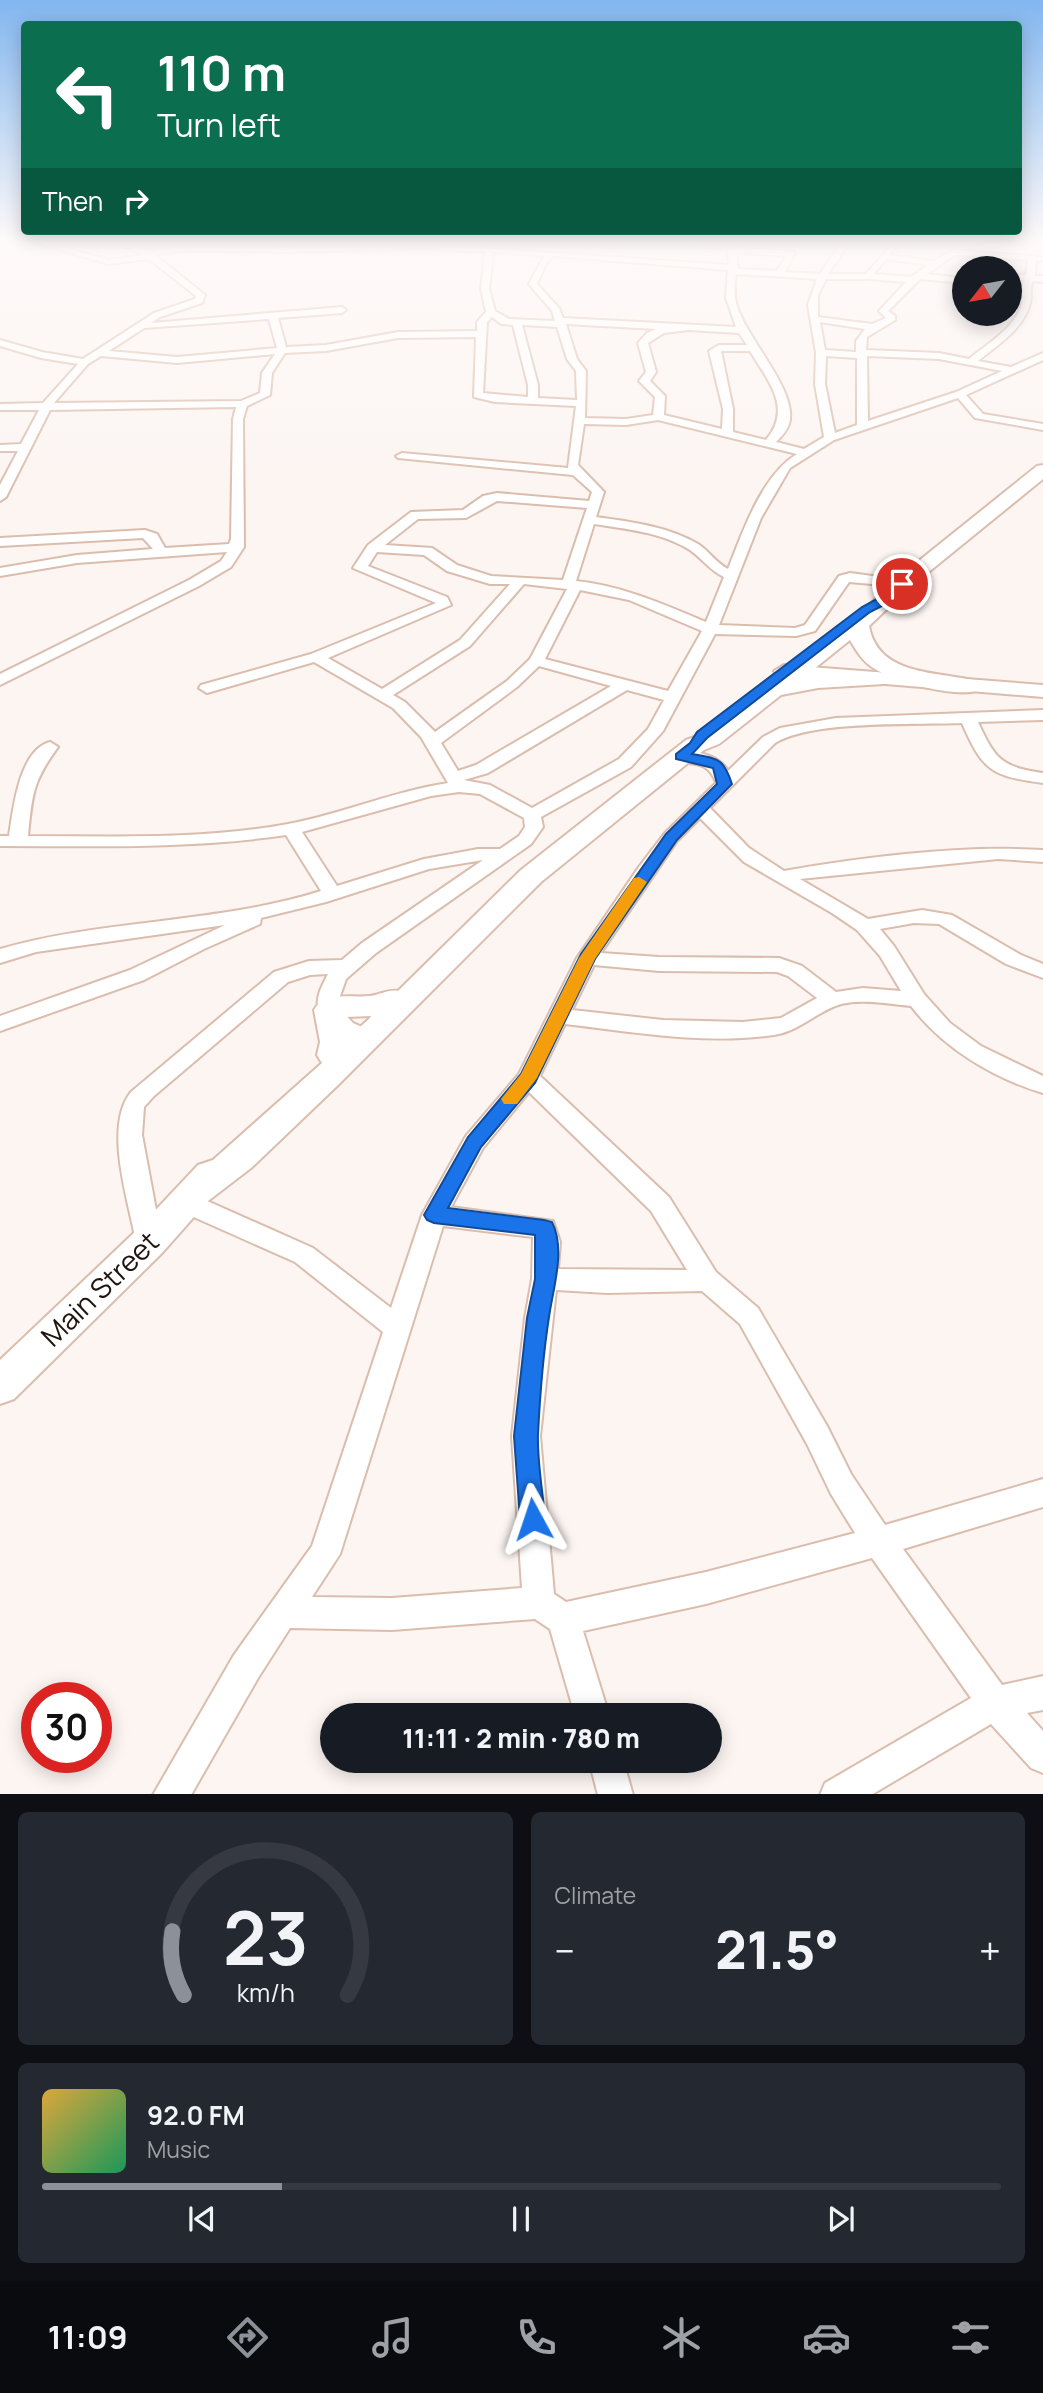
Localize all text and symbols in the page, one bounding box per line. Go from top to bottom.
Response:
text: 110 m [157,39,286,106]
icon: left [42,49,133,140]
text: Turn left [157,103,281,147]
icon: right [117,182,155,220]
text: Then [42,183,103,219]
north arrow [952,256,1022,326]
map controls [952,256,1022,326]
pin [872,554,932,614]
icon: arrive [883,565,921,603]
street label: Main Street [32,1222,166,1354]
position arrow [496,1482,570,1556]
speed limit sign: 30 [21,1682,112,1773]
text: 11:11 · 2 min · 780 m [402,1720,640,1756]
text: Climate [555,1879,636,1911]
text: 23 [222,1887,308,1987]
text: 21.5° [715,1914,839,1985]
text: − [555,1924,575,1976]
text: + [979,1924,1001,1976]
text: km/h [236,1974,294,2009]
text: 92.0 FM [147,2097,245,2133]
text: Music [147,2133,210,2165]
icon: previous [183,2200,221,2238]
icon: pause [502,2200,540,2238]
icon: next [822,2200,860,2238]
icon: directions [223,2313,272,2362]
icon: music [368,2313,417,2362]
icon: phone [512,2313,561,2362]
icon: climate [657,2313,706,2362]
icon: car [802,2313,851,2362]
icon: filters [946,2313,995,2362]
text: 11:09 [48,2315,128,2359]

